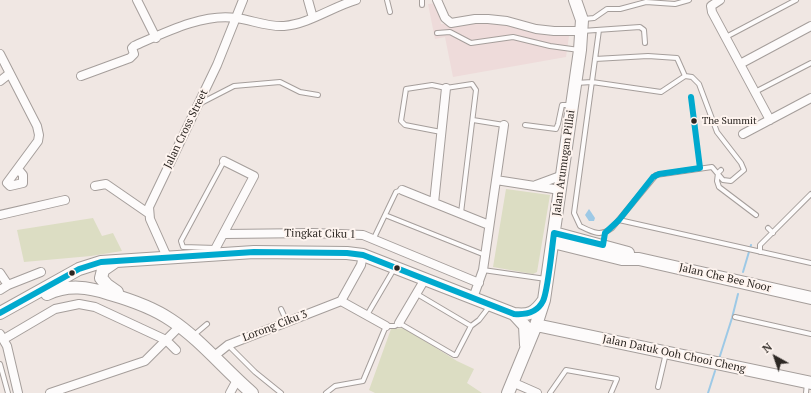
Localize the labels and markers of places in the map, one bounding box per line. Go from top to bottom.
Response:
place label: The Summit [702,115,757,127]
marker: The Summit [689,116,699,126]
unlabelled marker [392,263,402,273]
unlabelled marker [67,268,77,278]

